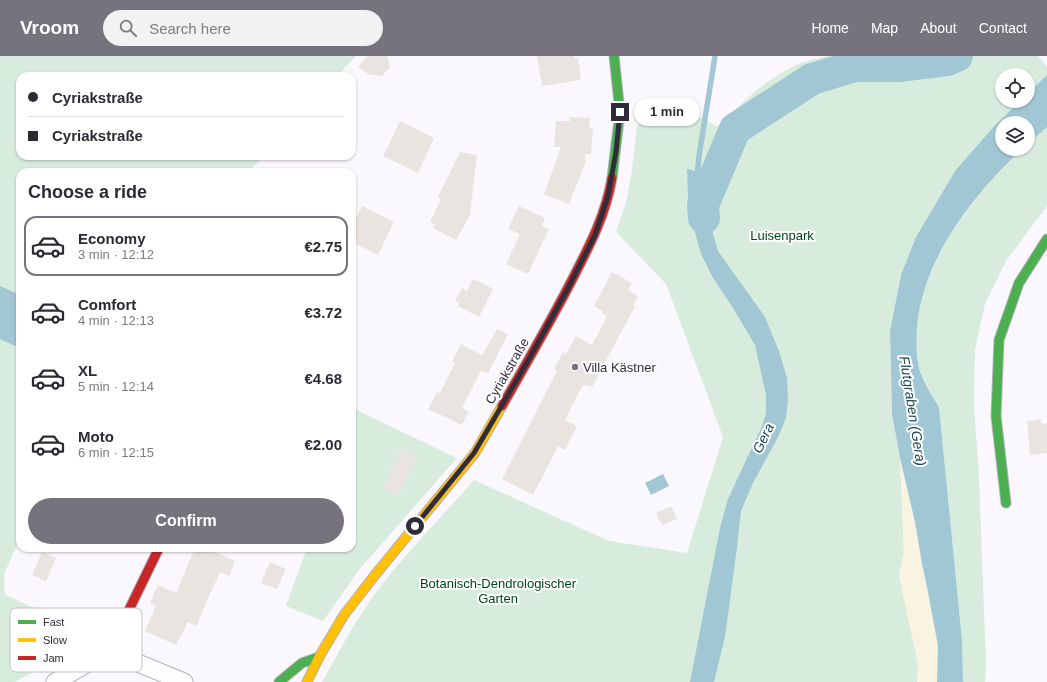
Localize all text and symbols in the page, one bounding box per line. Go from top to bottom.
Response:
search box [103,10,383,46]
text: Vroom [20,17,79,38]
icon: search [117,17,139,39]
text: Search here [149,20,231,37]
text: Home [812,20,849,36]
text: Map [871,20,898,36]
text: About [920,20,957,36]
text: Contact [979,20,1027,36]
map controls [995,68,1035,156]
button: locate [995,68,1035,108]
text: Cyriakstraße [52,89,143,106]
callout: 1 min [634,98,700,126]
route end [611,103,629,121]
text: 1 min [650,104,684,119]
button: layers [995,116,1035,156]
text: Cyriakstraße [52,127,143,144]
text: Choose a ride [28,182,147,202]
icon: car [30,228,66,264]
park label: Luisenpark [750,228,814,243]
text: Economy [78,230,146,247]
text: €2.75 [304,238,342,255]
text: 3 min · 12:12 [78,247,154,262]
icon: car [30,294,66,330]
text: Comfort [78,296,136,313]
text: €3.72 [304,304,342,321]
text: 4 min · 12:13 [78,313,154,328]
street label: Cyriakstraße [482,335,532,407]
water label: Flutgraben (Gera) [896,355,930,467]
icon: car [30,360,66,396]
place label: Villa Kästner [583,360,656,375]
text: XL [78,362,97,379]
marker: Villa Kästner [570,362,580,372]
text: €4.68 [304,370,342,387]
text: 5 min · 12:14 [78,379,154,394]
water label: Gera [749,420,777,455]
icon: car [30,426,66,462]
text: Moto [78,428,114,445]
text: €2.00 [304,436,342,453]
text: 6 min · 12:15 [78,445,154,460]
button: Confirm [28,498,344,544]
route start [406,517,424,535]
park label: Botanisch-Dendrologischer Garten [420,576,577,606]
legend [10,608,142,672]
text: Fast [43,616,64,628]
text: Slow [43,634,67,646]
text: Jam [43,652,64,664]

